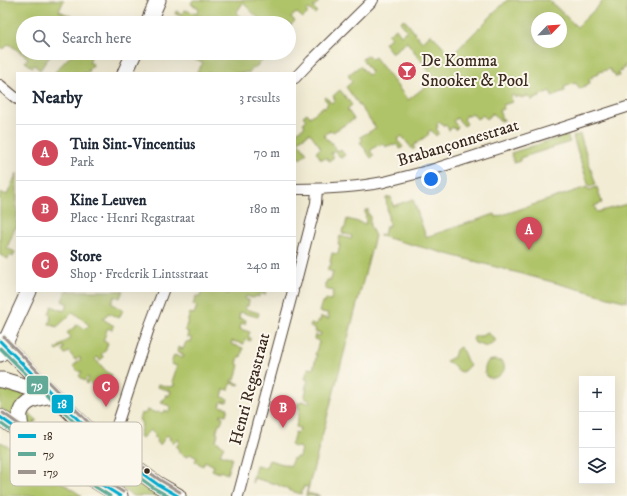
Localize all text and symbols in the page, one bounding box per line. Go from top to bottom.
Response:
north arrow [531,12,567,48]
search box [16,16,296,60]
icon: search [30,27,52,49]
text: Search here [62,29,131,48]
place label: De Komma Snooker & Pool [421,50,528,92]
bar icon: De Komma Snooker & Pool [396,60,418,82]
text: Nearby [32,87,82,109]
text: 3 results [239,90,280,106]
street label: Brabançonnestraat [395,114,522,172]
text: Tuin Sint-Vincentius [70,135,195,154]
text: A [41,145,49,161]
text: 70 m [254,145,280,161]
text: Park [70,154,94,170]
your location [421,169,441,189]
text: Kine Leuven [70,191,147,210]
text: B [41,201,49,217]
text: 180 m [249,201,280,217]
text: Place · Henri Regastraat [70,210,195,226]
pin: A [516,217,542,250]
text: Store [70,247,102,266]
text: C [41,257,49,273]
text: 240 m [247,257,280,273]
text: Shop · Frederik Lintsstraat [70,266,208,282]
street label: Henri Regastraat [224,330,276,448]
pin: C [93,374,119,407]
line badge: 79 [26,375,49,395]
map controls [579,376,615,484]
button: + [579,376,615,412]
text: 79 [31,379,43,393]
line badge: 18 [51,394,74,414]
pin: B [270,395,296,428]
text: 18 [57,398,67,412]
button: − [579,412,615,448]
legend [10,422,142,486]
text: 18 [43,430,53,444]
text: 79 [43,448,54,462]
button: layers [579,448,615,484]
text: 179 [43,466,58,480]
unlabelled marker [142,466,152,476]

